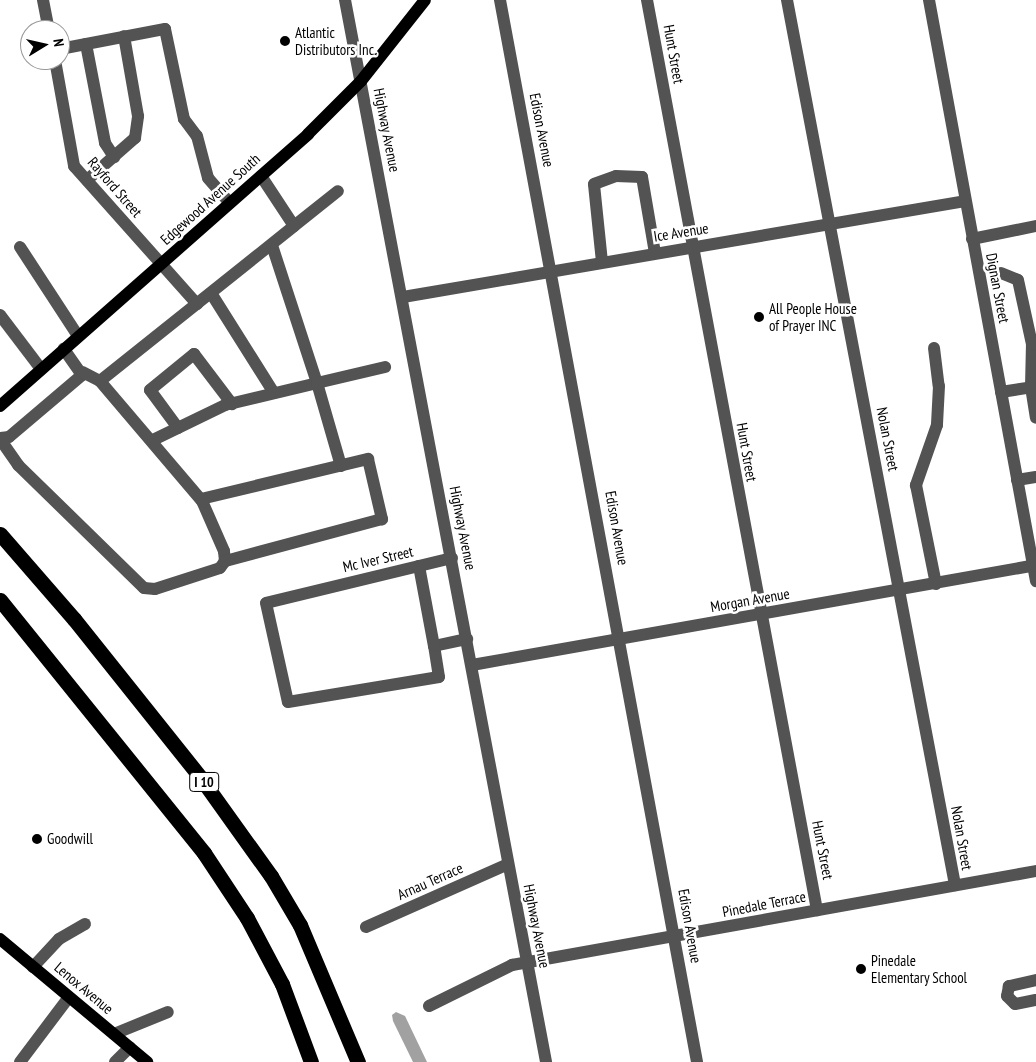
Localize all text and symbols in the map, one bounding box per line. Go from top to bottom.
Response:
north arrow [20,20,70,70]
place label: Atlantic Distributors Inc. [295,23,377,58]
street label: Hunt Street [660,23,688,85]
marker: Atlantic Distributors Inc. [279,35,291,47]
text: N [49,38,68,48]
street label: Highway Avenue [370,86,404,174]
street label: Edison Avenue [526,91,558,169]
street label: Edgewood Avenue South [156,149,264,249]
street label: Rayford Street [84,153,146,221]
street label: Ice Avenue [652,219,710,245]
street label: Dignan Street [982,251,1014,325]
place label: All People House of Prayer INC [769,299,857,334]
marker: All People House of Prayer INC [753,311,765,323]
street label: Nolan Street [873,405,903,473]
street label: Hunt Street [733,421,761,483]
street label: Highway Avenue [446,484,480,572]
street label: Edison Avenue [602,489,632,567]
street label: Mc Iver Street [341,542,415,576]
street label: Morgan Avenue [709,584,791,616]
road number: I 10 [189,770,219,794]
street label: Nolan Street [948,804,976,872]
street label: Hunt Street [808,819,838,881]
place label: Goodwill [47,830,93,848]
marker: Goodwill [31,833,43,845]
street label: Arnau Terrace [394,858,466,904]
street label: Highway Avenue [520,882,554,970]
street label: Edison Avenue [675,887,705,965]
street label: Pinedale Terrace [721,887,807,921]
place label: Pinedale Elementary School [871,951,968,986]
street label: Lenox Avenue [51,958,117,1018]
marker: Pinedale Elementary School [855,963,867,975]

